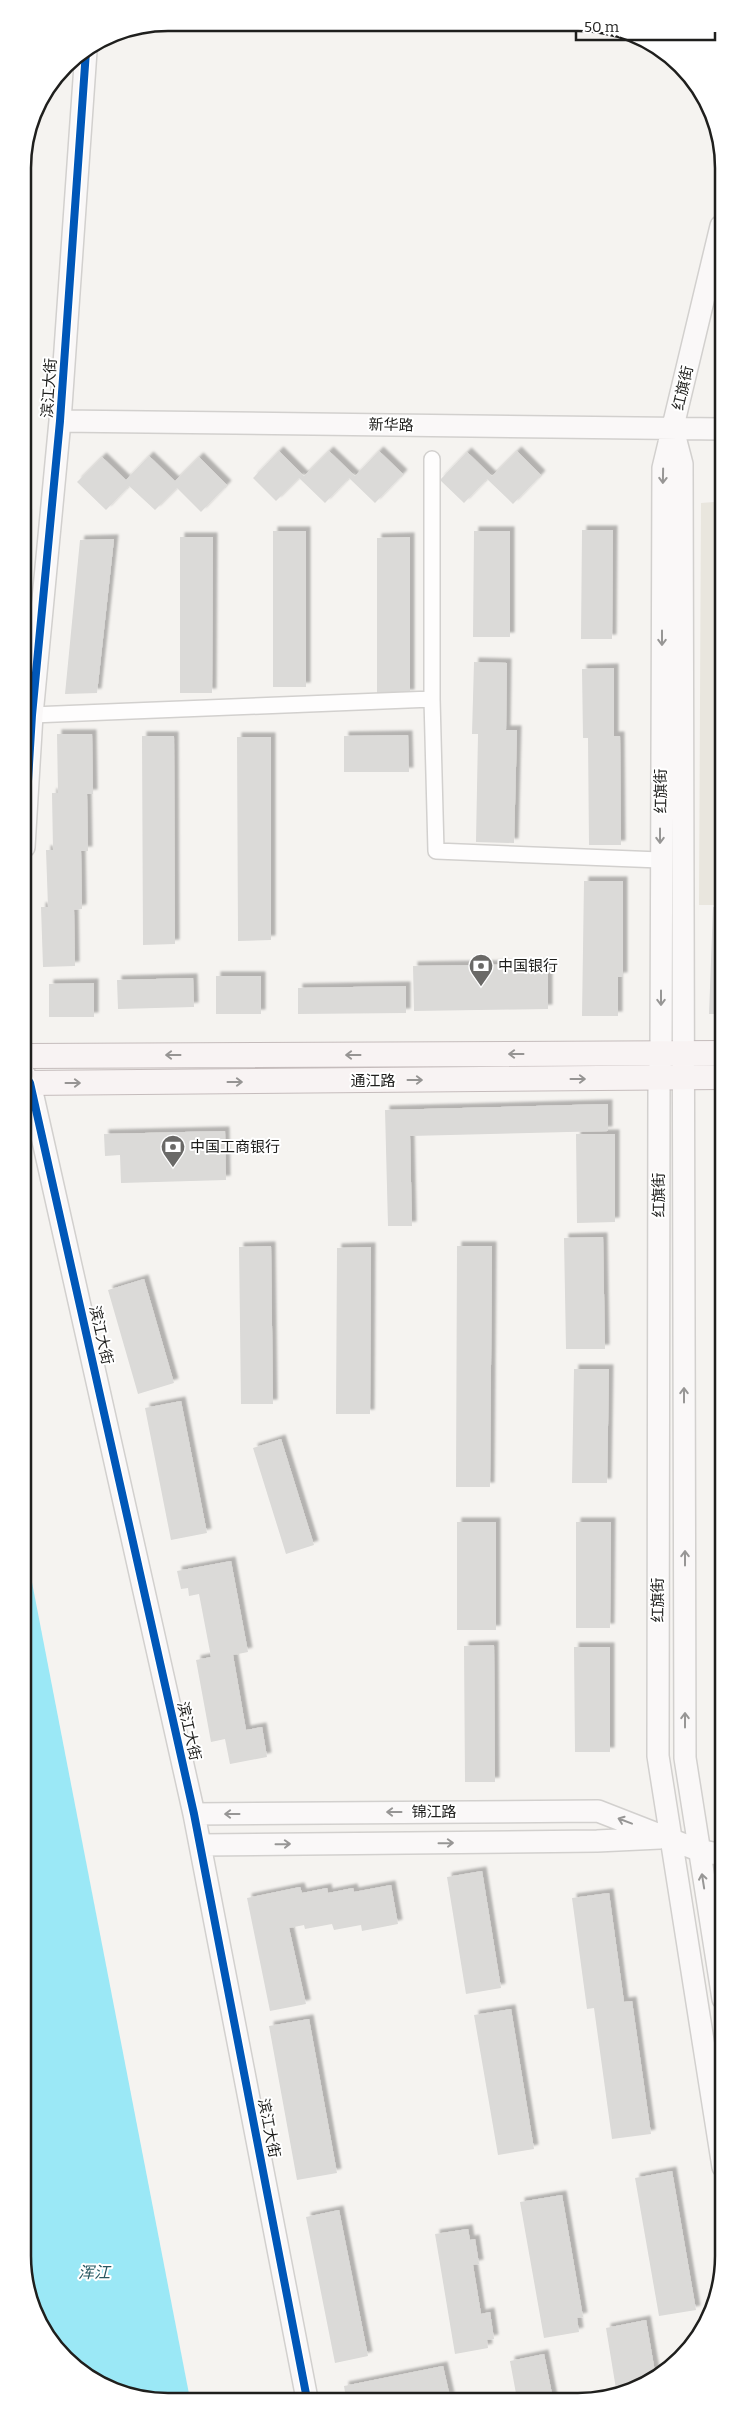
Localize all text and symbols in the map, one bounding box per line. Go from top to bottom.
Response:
scale bar [576,10,715,42]
text: 50 m [584,18,620,36]
street label: 滨江大街 [38,357,60,419]
street label: 红旗街 [669,364,697,412]
street label: 新华路 [368,416,414,434]
one-way arrow [658,468,668,484]
one-way arrow [657,630,667,646]
street label: 红旗街 [652,768,670,814]
one-way arrow [656,828,665,844]
bank icon: 中国银行 [468,953,494,987]
place label: 中国银行 [498,957,558,975]
one-way arrow [656,990,666,1006]
one-way arrow [508,1049,524,1059]
one-way arrow [165,1050,182,1060]
one-way arrow [345,1050,361,1059]
street label: 通江路 [350,1072,396,1090]
one-way arrow [569,1074,585,1084]
one-way arrow [406,1075,423,1085]
one-way arrow [226,1077,243,1087]
one-way arrow [64,1078,80,1088]
bank icon: 中国工商银行 [160,1134,186,1168]
place label: 中国工商银行 [190,1138,280,1156]
street label: 红旗街 [650,1172,668,1218]
street label: 滨江大街 [85,1304,117,1366]
one-way arrow [679,1387,689,1404]
one-way arrow [680,1550,690,1566]
street label: 红旗街 [649,1577,667,1623]
street label: 滨江大街 [173,1700,205,1762]
one-way arrow [680,1712,690,1728]
street label: 锦江路 [411,1803,457,1821]
one-way arrow [386,1807,402,1817]
one-way arrow [224,1809,240,1818]
one-way arrow [617,1816,633,1825]
one-way arrow [438,1838,454,1848]
one-way arrow [275,1839,291,1849]
one-way arrow [698,1874,708,1890]
street label: 滨江大街 [254,2097,284,2159]
water label: 浑江 [78,2263,112,2282]

